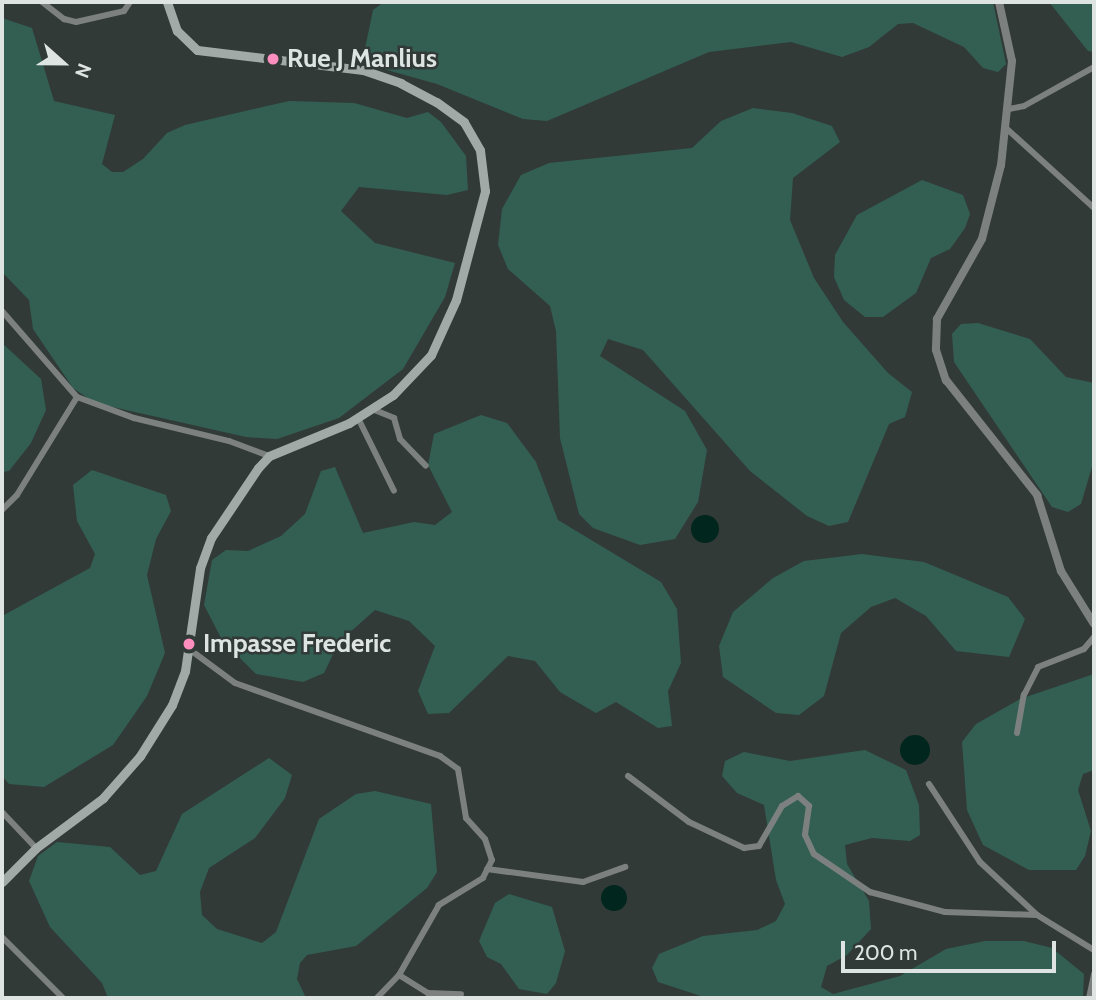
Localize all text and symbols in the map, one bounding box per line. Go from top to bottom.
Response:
north arrow [28,28,98,98]
place label: Rue J Manlius [287,43,437,75]
marker: Rue J Manlius [265,51,281,67]
text: N [70,60,96,81]
place label: Impasse Frederic [203,628,391,660]
marker: Impasse Frederic [181,636,197,652]
scale bar [844,926,1059,970]
text: 200 m [854,940,917,965]

